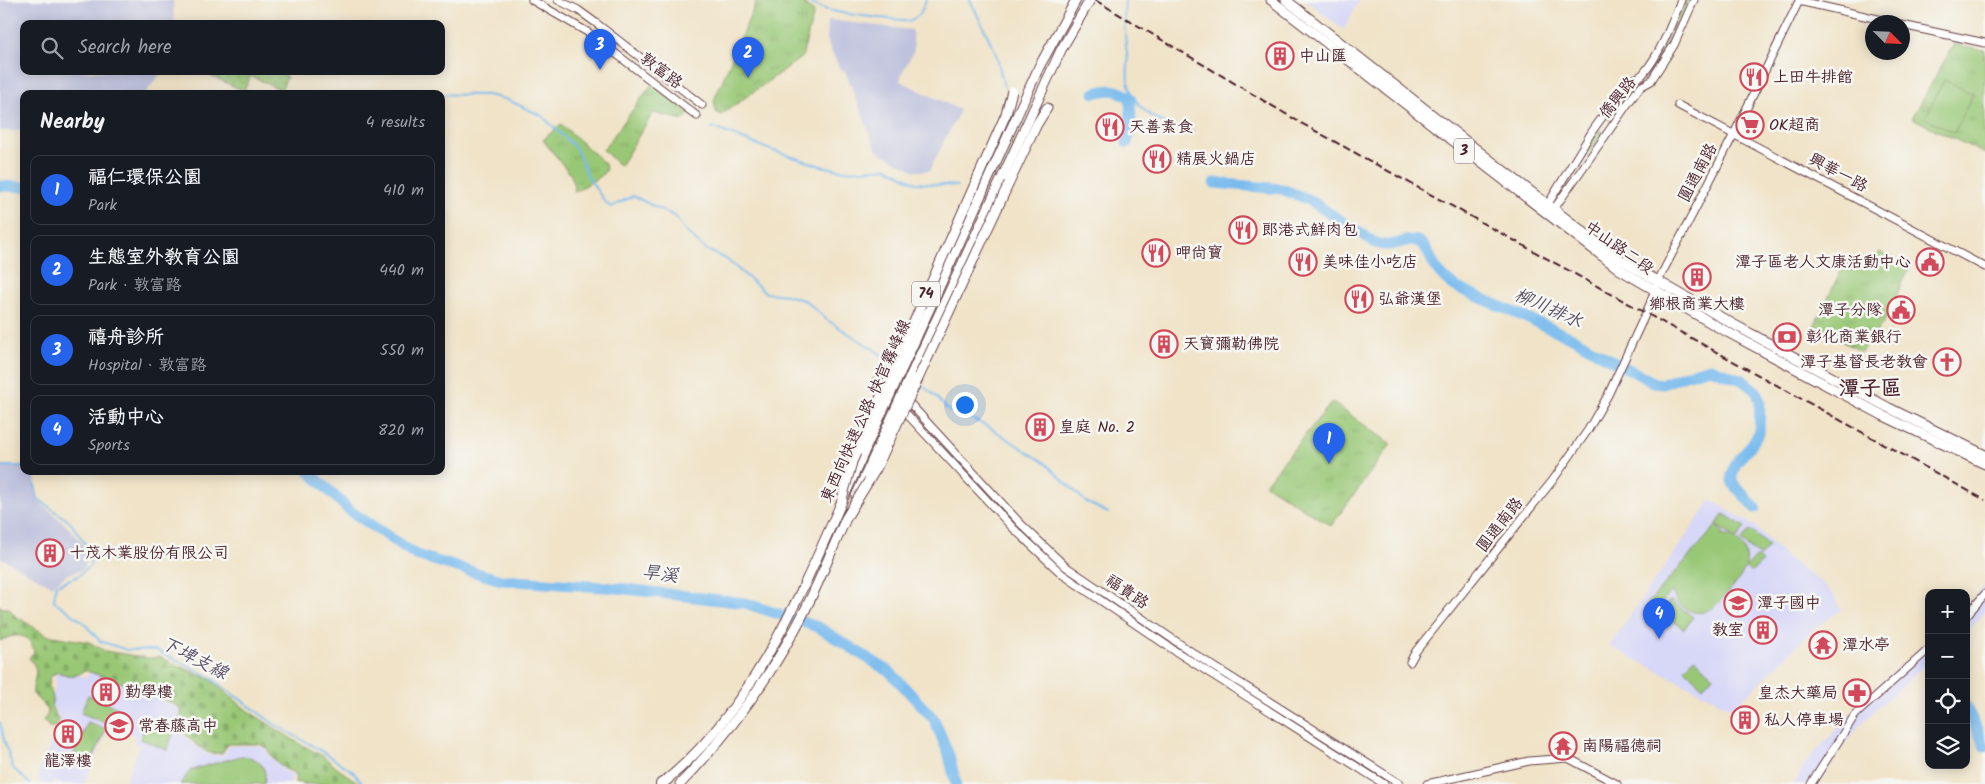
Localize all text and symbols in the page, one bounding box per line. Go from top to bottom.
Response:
north arrow [1865,15,1910,60]
search box [20,20,445,75]
pin: 3 [584,29,616,70]
text: Search here [78,33,172,63]
icon: search [38,34,66,62]
pin: 2 [732,37,764,78]
building icon: 中山匯 [1265,41,1295,71]
place label: 中山匯 [1299,44,1347,69]
street label: 敦富路 [634,47,688,95]
restaurant icon: 上田牛排館 [1739,62,1769,92]
place label: 上田牛排館 [1773,65,1853,90]
street label: 僑興路 [1593,71,1643,125]
text: Nearby [40,106,105,139]
text: 4 results [366,110,425,135]
supermarket icon: OK超商 [1735,110,1765,140]
restaurant icon: 天善素食 [1095,112,1125,142]
place label: OK超商 [1769,113,1820,138]
place label: 天善素食 [1129,115,1193,140]
road number: 3 [1454,138,1474,164]
street label: 圓通南路 [1672,139,1724,207]
restaurant icon: 精展火鍋店 [1142,144,1172,174]
place label: 精展火鍋店 [1176,147,1256,172]
street label: 興華一路 [1804,147,1872,199]
text: 福仁環保公園 [88,163,202,193]
text: 1 [55,178,59,203]
text: 410 m [383,178,424,203]
text: Park [88,193,117,218]
restaurant icon: 郎港式鮮肉包 [1228,215,1258,245]
street label: 中山路二段 [1579,215,1659,281]
place label: 郎港式鮮肉包 [1262,218,1358,243]
restaurant icon: 呷尚寶 [1141,238,1171,268]
place label: 呷尚寶 [1175,241,1223,266]
text: 生態室外教育公園 [88,243,240,273]
restaurant icon: 美味佳小吃店 [1288,247,1318,277]
public building icon: 潭子區老人文康活動中心 [1915,247,1945,277]
place label: 美味佳小吃店 [1322,250,1418,275]
place label: 潭子區老人文康活動中心 [1735,250,1911,275]
text: 2 [52,258,62,283]
text: 440 m [379,258,424,283]
building icon: 鄉根商業大樓 [1682,262,1712,292]
text: Park · 敦富路 [88,273,182,298]
water label: 柳川排水 [1509,281,1588,337]
road number: 74 [912,282,940,306]
restaurant icon: 弘爺漢堡 [1344,284,1374,314]
place label: 弘爺漢堡 [1378,287,1442,312]
place label: 鄉根商業大樓 [1649,292,1745,317]
public building icon: 潭子分隊 [1886,295,1916,325]
place label: 潭子分隊 [1818,298,1882,323]
street label: 東西向快速公路 快官霧峰線 [814,315,918,507]
bank icon: 彰化商業銀行 [1772,322,1802,352]
text: 禧舟診所 [88,323,164,353]
place label: 彰化商業銀行 [1806,325,1902,350]
building icon: 天寶彌勒佛院 [1149,329,1179,359]
place label: 天寶彌勒佛院 [1183,332,1279,357]
text: 3 [53,338,61,363]
text: 550 m [380,338,424,363]
church icon: 潭子基督長老教會 [1932,347,1962,377]
place label: 潭子基督長老教會 [1800,350,1928,375]
text: Hospital · 敦富路 [88,353,206,378]
district label: 潭子區 [1839,373,1902,406]
your location [952,392,978,418]
text: 活動中心 [88,403,164,433]
building icon: 皇庭 No. 2 [1025,412,1055,442]
place label: 皇庭 No. 2 [1059,415,1135,440]
text: 4 [53,418,61,443]
text: 820 m [378,418,424,443]
pin: 1 [1313,423,1345,464]
text: Sports [88,433,130,458]
street label: 圓通南路 [1470,492,1530,558]
building icon: 十茂木業股份有限公司 [35,538,65,568]
place label: 十茂木業股份有限公司 [69,541,229,566]
water label: 旱溪 [640,558,681,592]
street label: 福貴路 [1100,568,1154,616]
school or university icon: 潭子國中 [1723,588,1753,618]
map controls [1925,589,1970,769]
button: + [1925,589,1970,634]
place label: 潭子國中 [1757,591,1821,616]
pin: 4 [1643,598,1675,639]
building icon: 教室 [1748,615,1778,645]
place label: 教室 [1712,618,1744,643]
water label: 下埤支線 [155,630,234,689]
temple icon: 潭水亭 [1808,630,1838,660]
place label: 潭水亭 [1842,633,1890,658]
button: − [1925,634,1970,679]
building icon: 勤學樓 [91,677,121,707]
pharmacy icon: 皇杰大藥局 [1842,678,1872,708]
button: locate [1925,679,1970,724]
place label: 勤學樓 [125,680,173,705]
place label: 皇杰大藥局 [1758,681,1838,706]
building icon: 私人停車場 [1730,705,1760,735]
place label: 私人停車場 [1764,708,1844,733]
school or university icon: 常春藤高中 [104,711,134,741]
place label: 常春藤高中 [138,714,218,739]
building icon: 龍澤樓 [53,719,83,749]
button: layers [1925,724,1970,769]
temple icon: 南陽福德祠 [1548,731,1578,761]
place label: 南陽福德祠 [1582,734,1662,759]
place label: 龍澤樓 [44,749,92,774]

